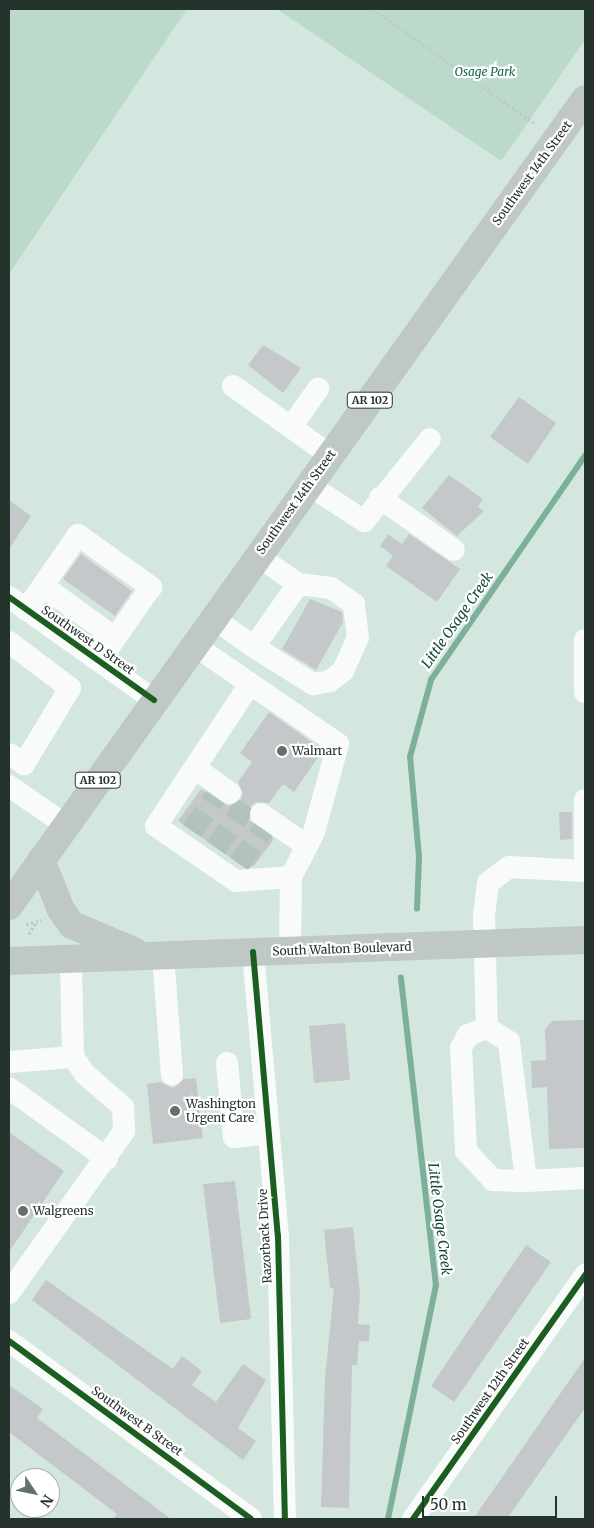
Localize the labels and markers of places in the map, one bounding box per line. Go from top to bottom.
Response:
place label: Walmart [292,744,342,758]
marker: Walmart [276,745,288,757]
place label: Washington Urgent Care [186,1097,256,1125]
marker: Washington Urgent Care [168,1104,182,1118]
place label: Walgreens [33,1204,94,1218]
marker: Walgreens [17,1205,29,1217]

